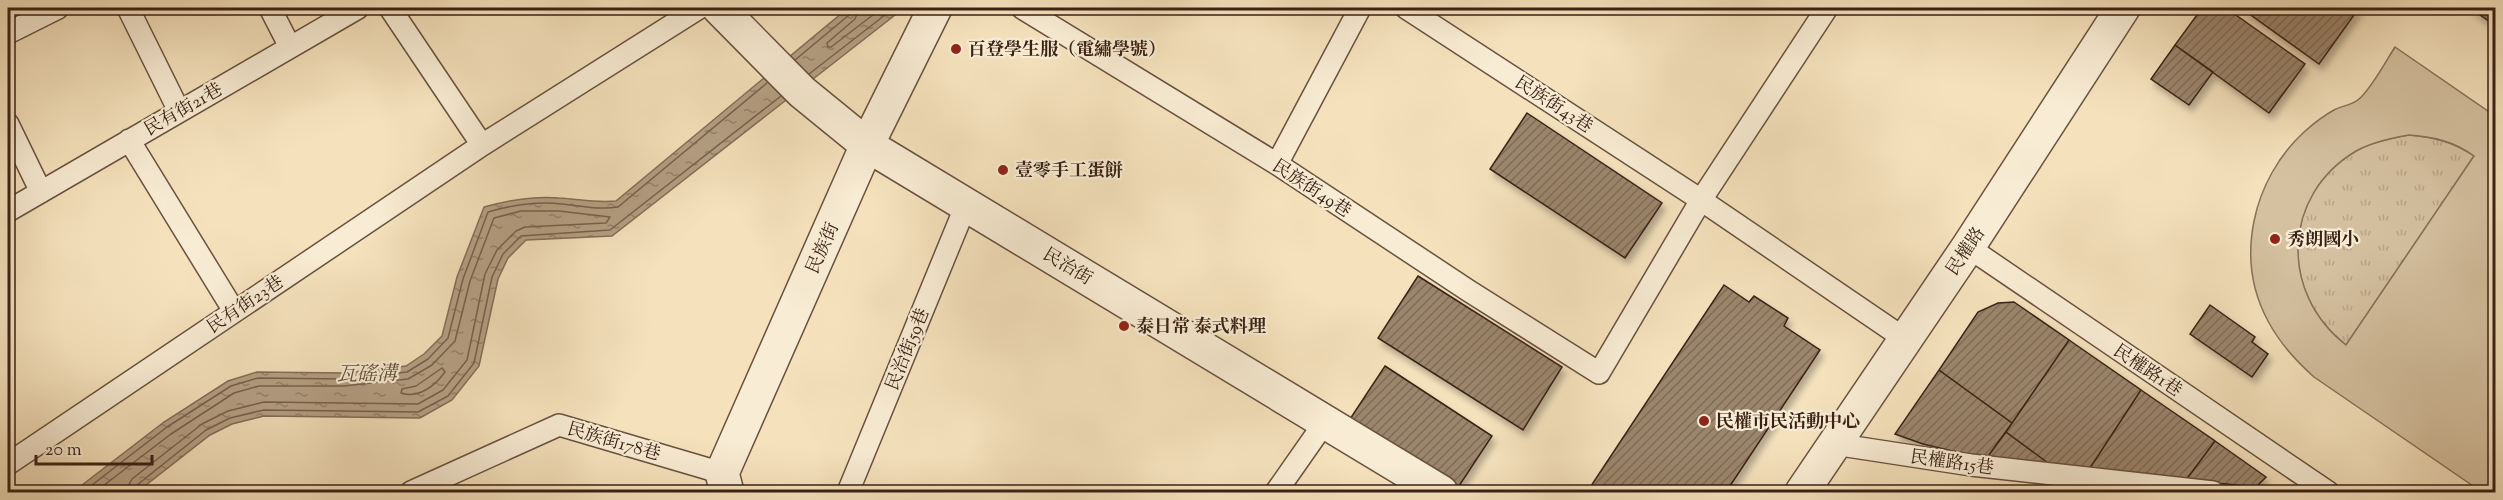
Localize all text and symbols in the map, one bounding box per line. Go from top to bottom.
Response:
place label: 百登學生服（電繡學號） [968,38,1166,64]
marker: 百登學生服（電繡學號） [949,42,963,56]
street label: 民族街43巷 [1509,71,1597,141]
street label: 民有街21巷 [140,78,228,144]
street label: 民族街49巷 [1266,154,1356,225]
place label: 壹零手工蛋餅 [1015,159,1123,185]
marker: 壹零手工蛋餅 [996,163,1010,177]
street label: 民族街 [801,219,847,279]
street label: 民權路 [1941,222,1993,282]
place label: 秀朗國小 [2287,228,2359,254]
marker: 秀朗國小 [2268,232,2282,246]
street label: 民治街 [1037,243,1097,293]
street label: 民有街23巷 [202,270,290,341]
street label: 民治街59巷 [881,305,937,395]
place label: 泰日常 泰式料理 [1136,315,1267,341]
marker: 泰日常 泰式料理 [1117,319,1131,333]
street label: 民權路1巷 [2107,339,2187,404]
water label: 瓦磘溝 [337,360,400,391]
place label: 民權市民活動中心 [1716,410,1860,436]
marker: 民權市民活動中心 [1697,414,1711,428]
street label: 民族街178巷 [564,417,663,469]
scale bar [36,428,152,466]
text: 20 m [45,438,82,464]
street label: 民權路15巷 [1908,445,1995,483]

